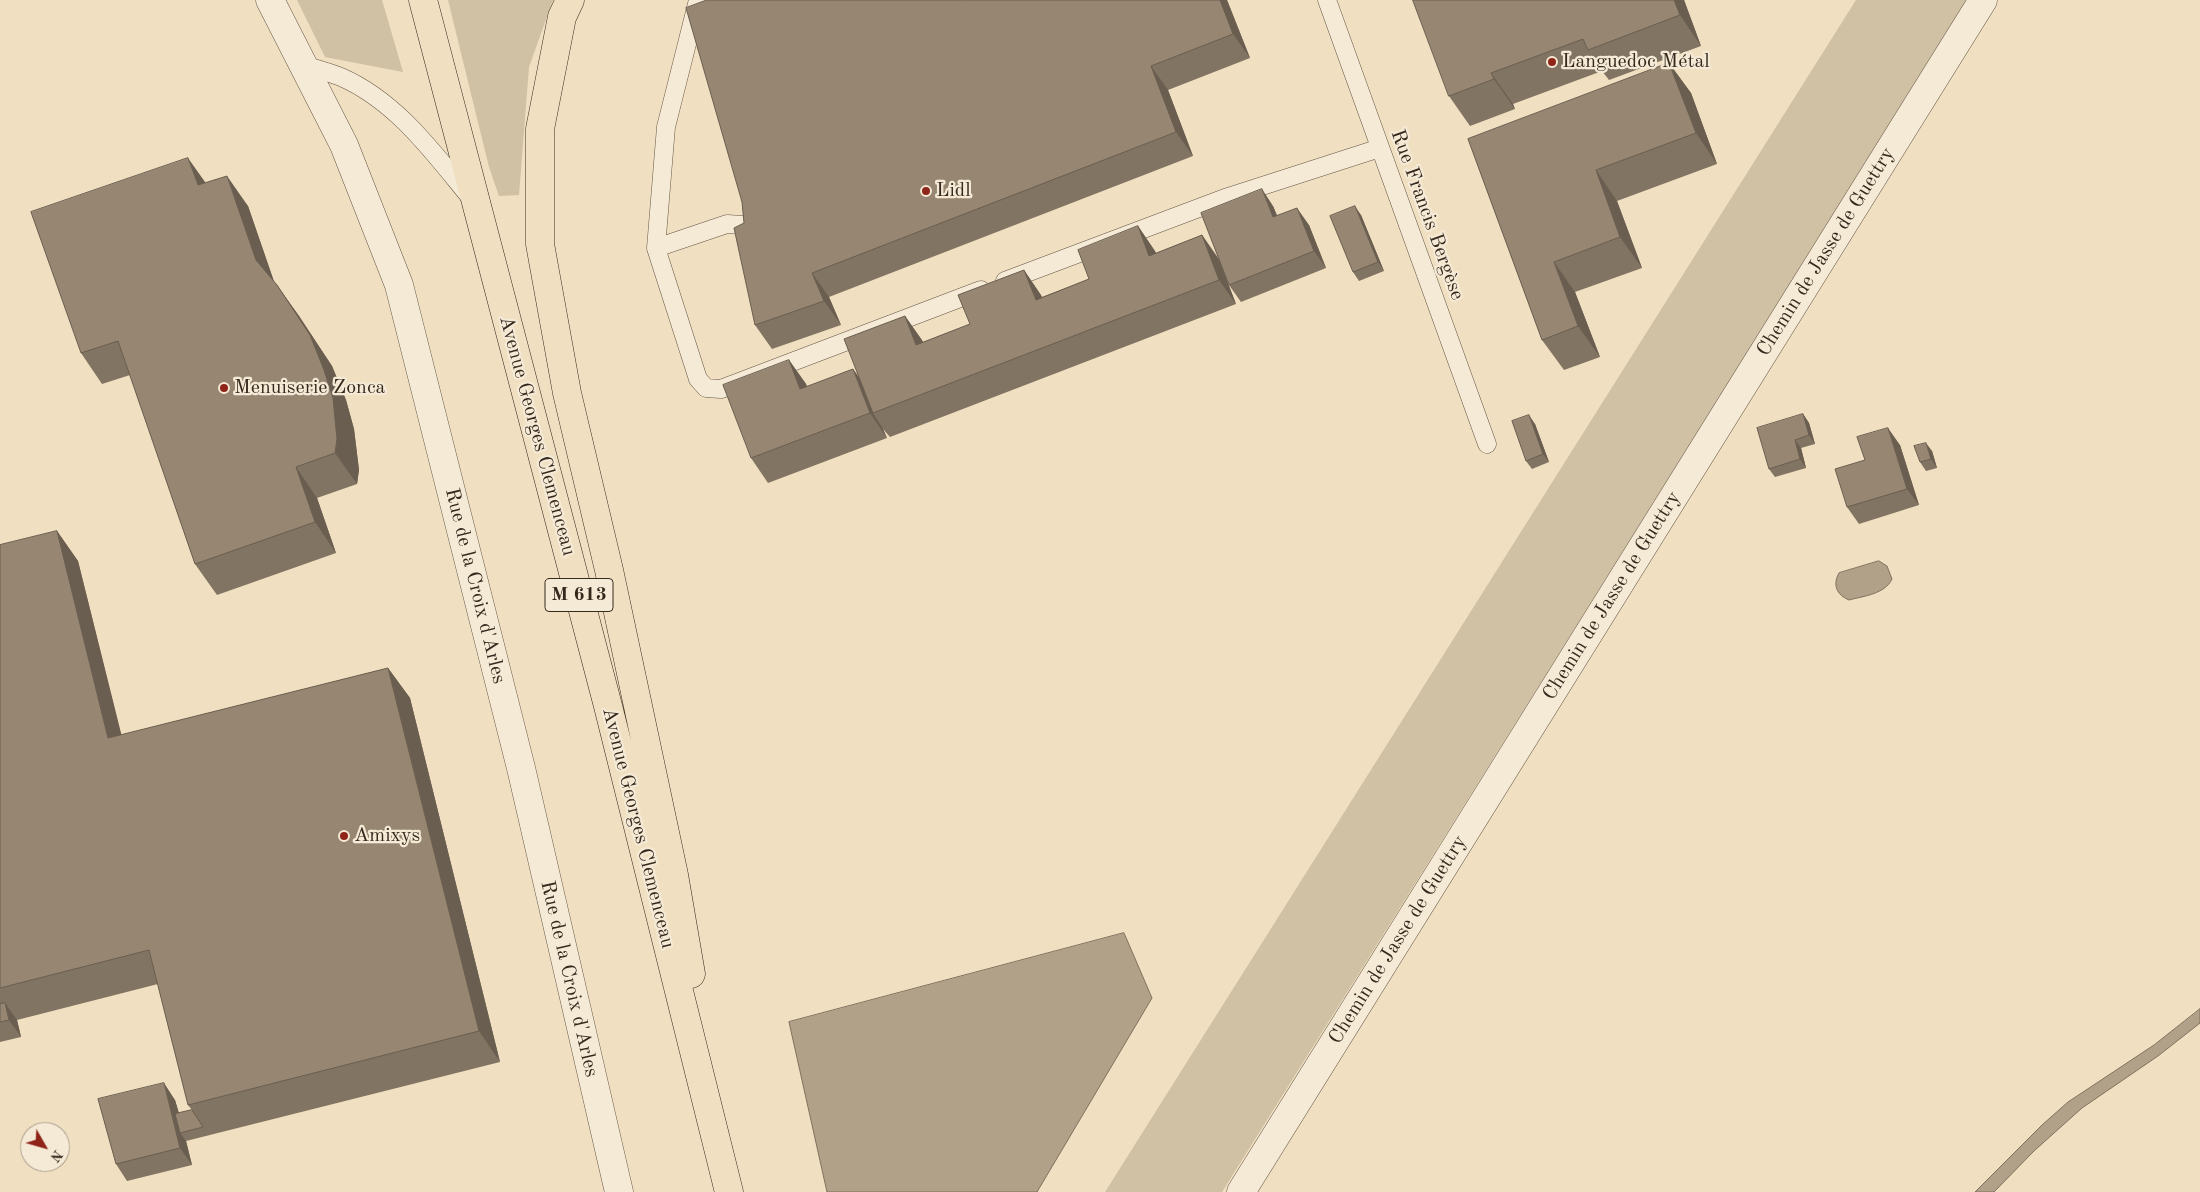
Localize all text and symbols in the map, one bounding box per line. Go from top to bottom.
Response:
place label: Languedoc Métal [1562,50,1710,74]
marker: Languedoc Métal [1546,56,1558,68]
street label: Rue Francis Bergèse [1385,126,1469,304]
street label: Chemin de Jasse de Guettry [1752,143,1900,361]
place label: Lidl [936,179,971,203]
marker: Lidl [920,185,932,197]
street label: Avenue Georges Clemenceau [493,313,581,559]
place label: Menuiserie Zonca [234,376,385,400]
marker: Menuiserie Zonca [218,382,230,394]
street label: Rue de la Croix d'Arles [439,486,511,686]
street label: Chemin de Jasse de Guettry [1538,487,1686,705]
road number: M 613 [545,578,613,612]
street label: Avenue Georges Clemenceau [596,705,680,951]
place label: Amixys [354,824,420,848]
marker: Amixys [338,830,350,842]
street label: Chemin de Jasse de Guettry [1324,831,1472,1049]
street label: Rue de la Croix d'Arles [535,878,603,1080]
north arrow [20,1122,70,1172]
text: N [47,1147,65,1164]

